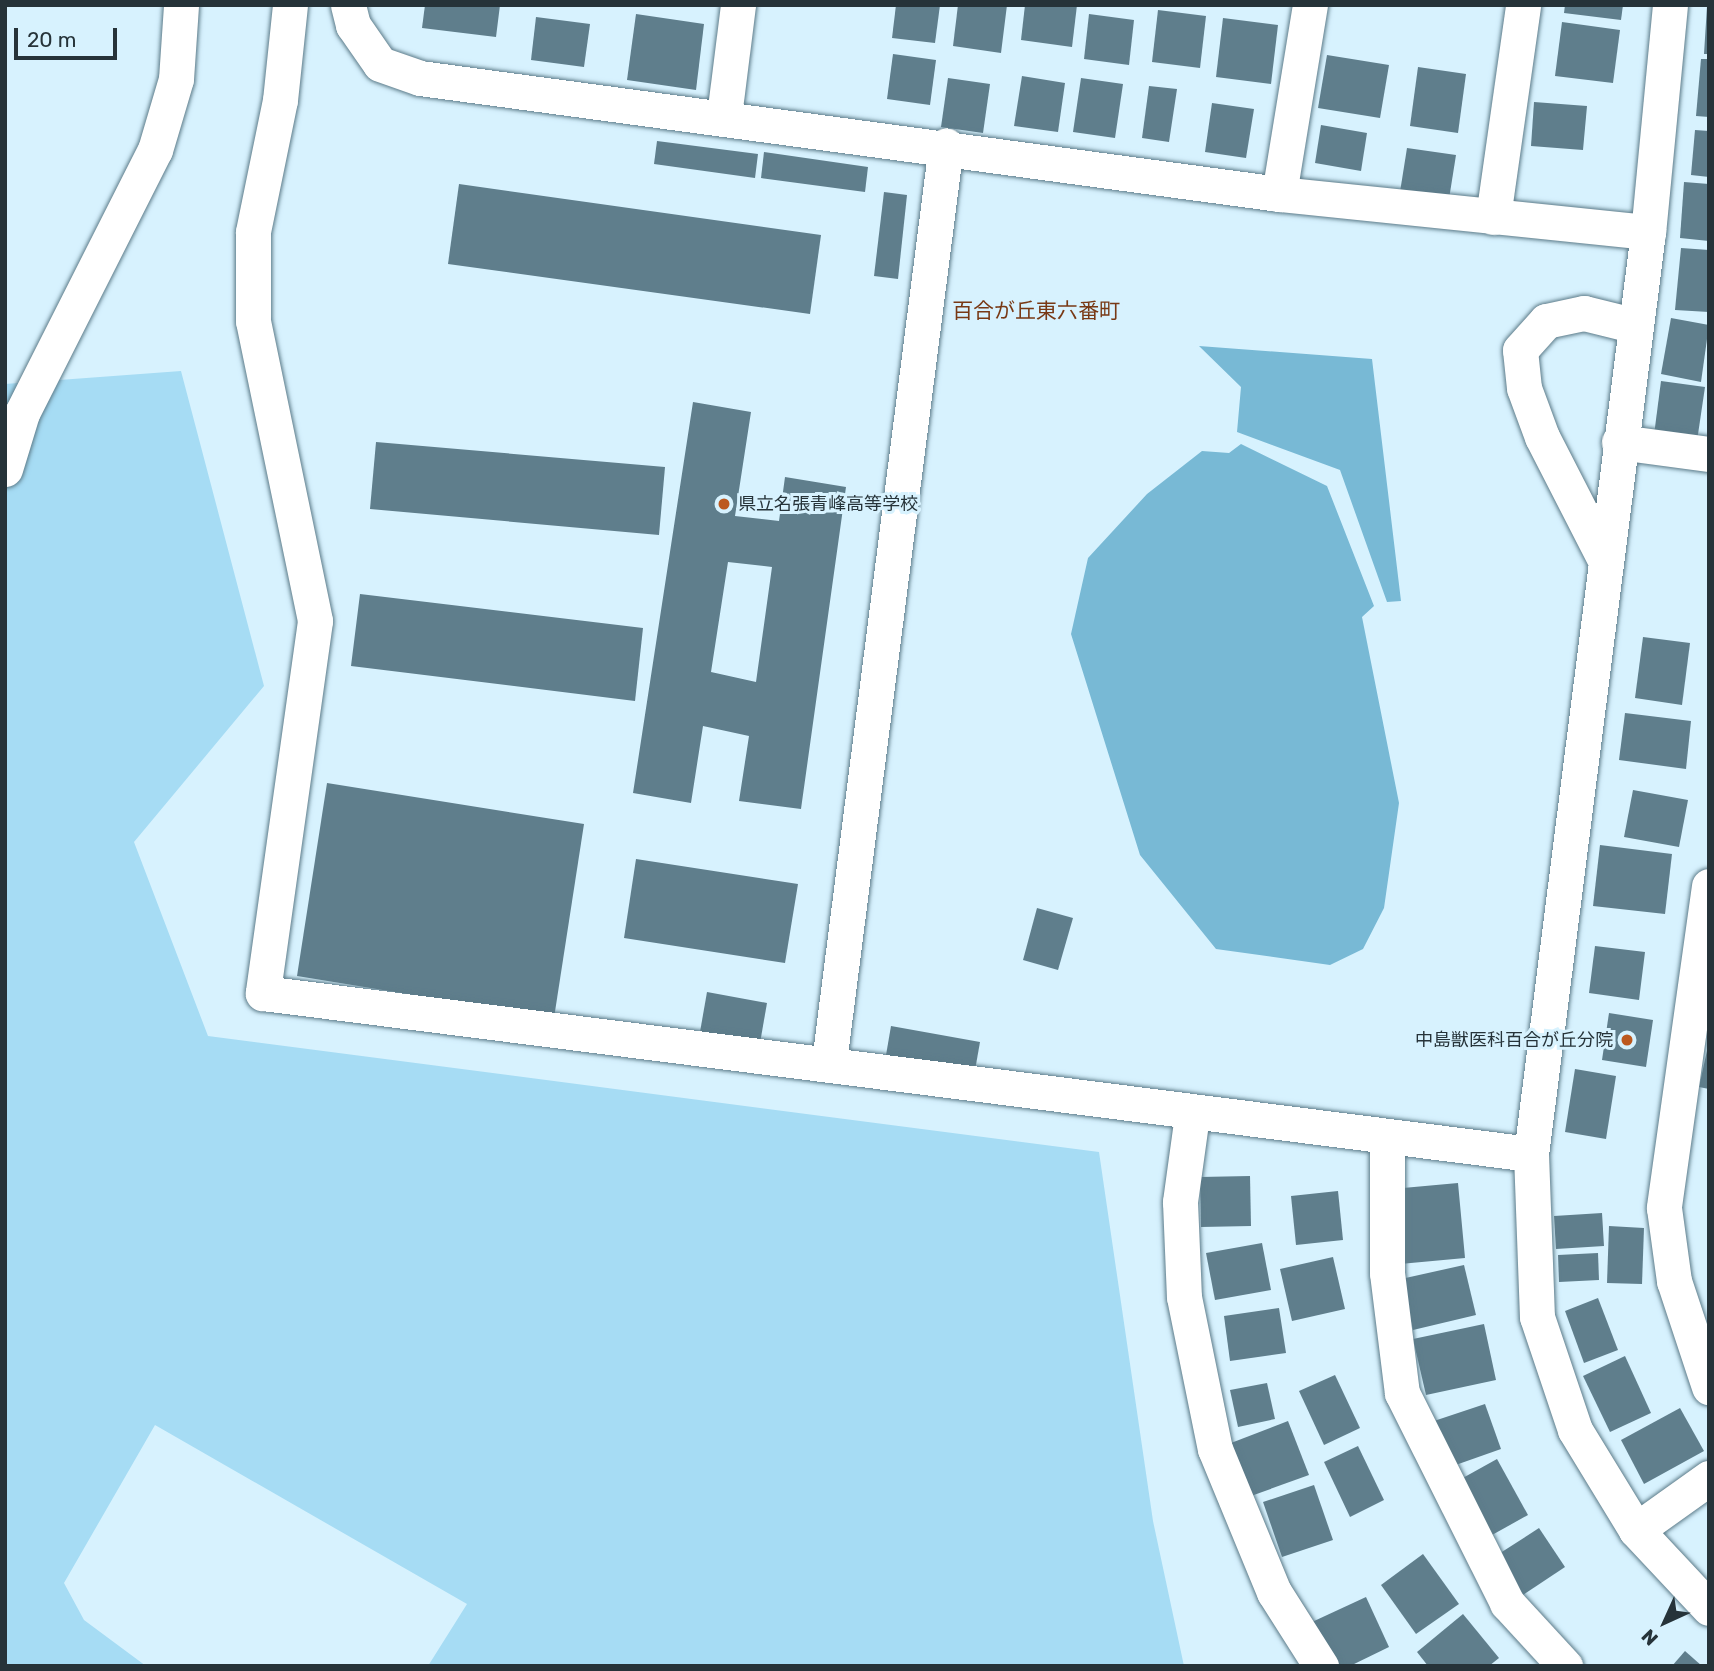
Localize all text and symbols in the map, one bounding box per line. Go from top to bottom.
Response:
scale bar [18,14,121,58]
text: 20 m [27,27,76,52]
district label: 百合が丘東六番町 [952,298,1120,324]
place label: 県立名張青峰高等学校 [738,493,918,515]
marker: 県立名張青峰高等学校 [716,496,732,512]
place label: 中島獣医科百合が丘分院 [1415,1029,1613,1051]
marker: 中島獣医科百合が丘分院 [1619,1032,1635,1048]
north arrow [1630,1587,1700,1657]
text: N [1637,1624,1663,1650]

